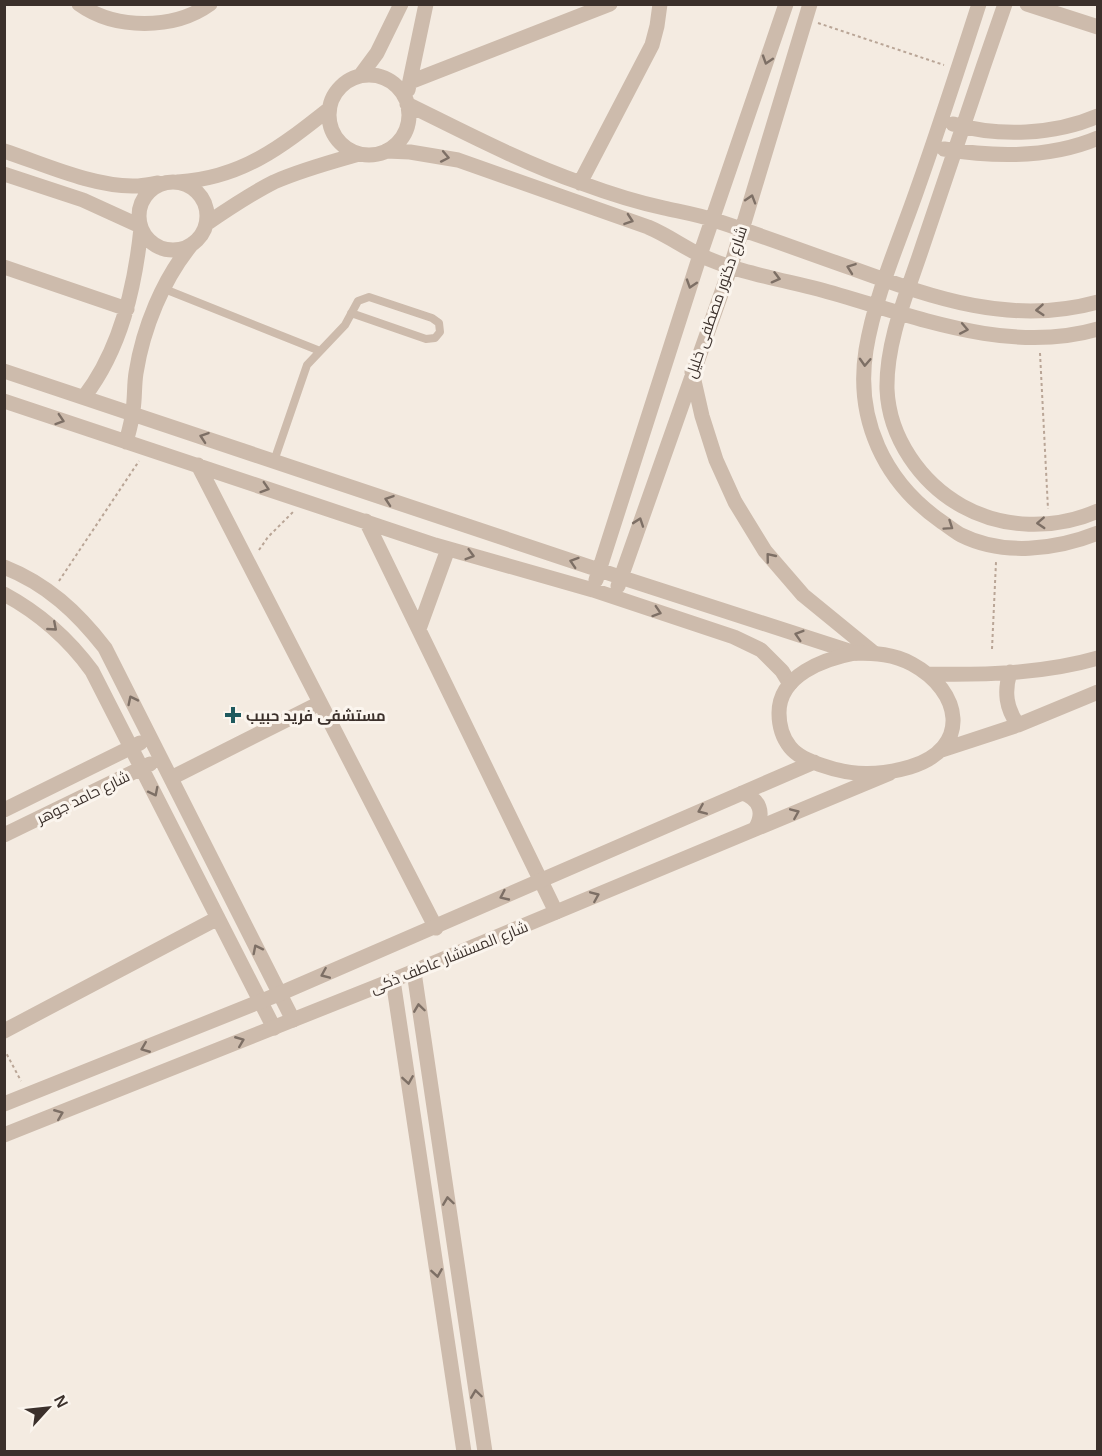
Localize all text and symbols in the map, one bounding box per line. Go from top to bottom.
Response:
one-way arrow [762,54,774,65]
one-way arrow [439,150,449,163]
one-way arrow [744,194,756,205]
one-way arrow [623,213,634,226]
street label: شارع دكتور مصطفى خليل [682,224,753,381]
one-way arrow [846,263,857,276]
one-way arrow [770,271,781,283]
one-way arrow [686,278,698,289]
one-way arrow [1035,303,1044,316]
one-way arrow [959,322,969,335]
one-way arrow [859,358,872,367]
one-way arrow [54,412,65,425]
one-way arrow [199,432,210,444]
one-way arrow [259,480,270,493]
one-way arrow [384,494,395,507]
one-way arrow [632,517,645,528]
one-way arrow [1036,517,1045,530]
one-way arrow [942,519,953,530]
one-way arrow [464,548,475,560]
one-way arrow [766,553,777,564]
one-way arrow [569,556,580,569]
one-way arrow [651,604,662,617]
one-way arrow [46,619,57,630]
one-way arrow [794,630,805,643]
one-way arrow [128,696,139,706]
marker: مستشفى فريد حبيب [224,706,242,724]
place label: مستشفى فريد حبيب [246,707,386,725]
street label: شارع حامد جوهر [33,767,134,830]
one-way arrow [147,785,158,796]
one-way arrow [697,803,708,815]
one-way arrow [788,808,799,820]
one-way arrow [499,889,510,901]
one-way arrow [589,891,600,903]
street label: شارع المستشار عاطف ذكى [368,918,531,999]
one-way arrow [253,945,264,956]
one-way arrow [320,967,331,979]
one-way arrow [414,1003,426,1012]
one-way arrow [234,1036,245,1049]
one-way arrow [140,1041,151,1053]
one-way arrow [401,1075,413,1084]
one-way arrow [53,1108,64,1121]
one-way arrow [442,1196,454,1205]
one-way arrow [431,1268,443,1277]
north arrow [18,1378,78,1438]
one-way arrow [471,1389,483,1398]
text: N [51,1392,71,1410]

